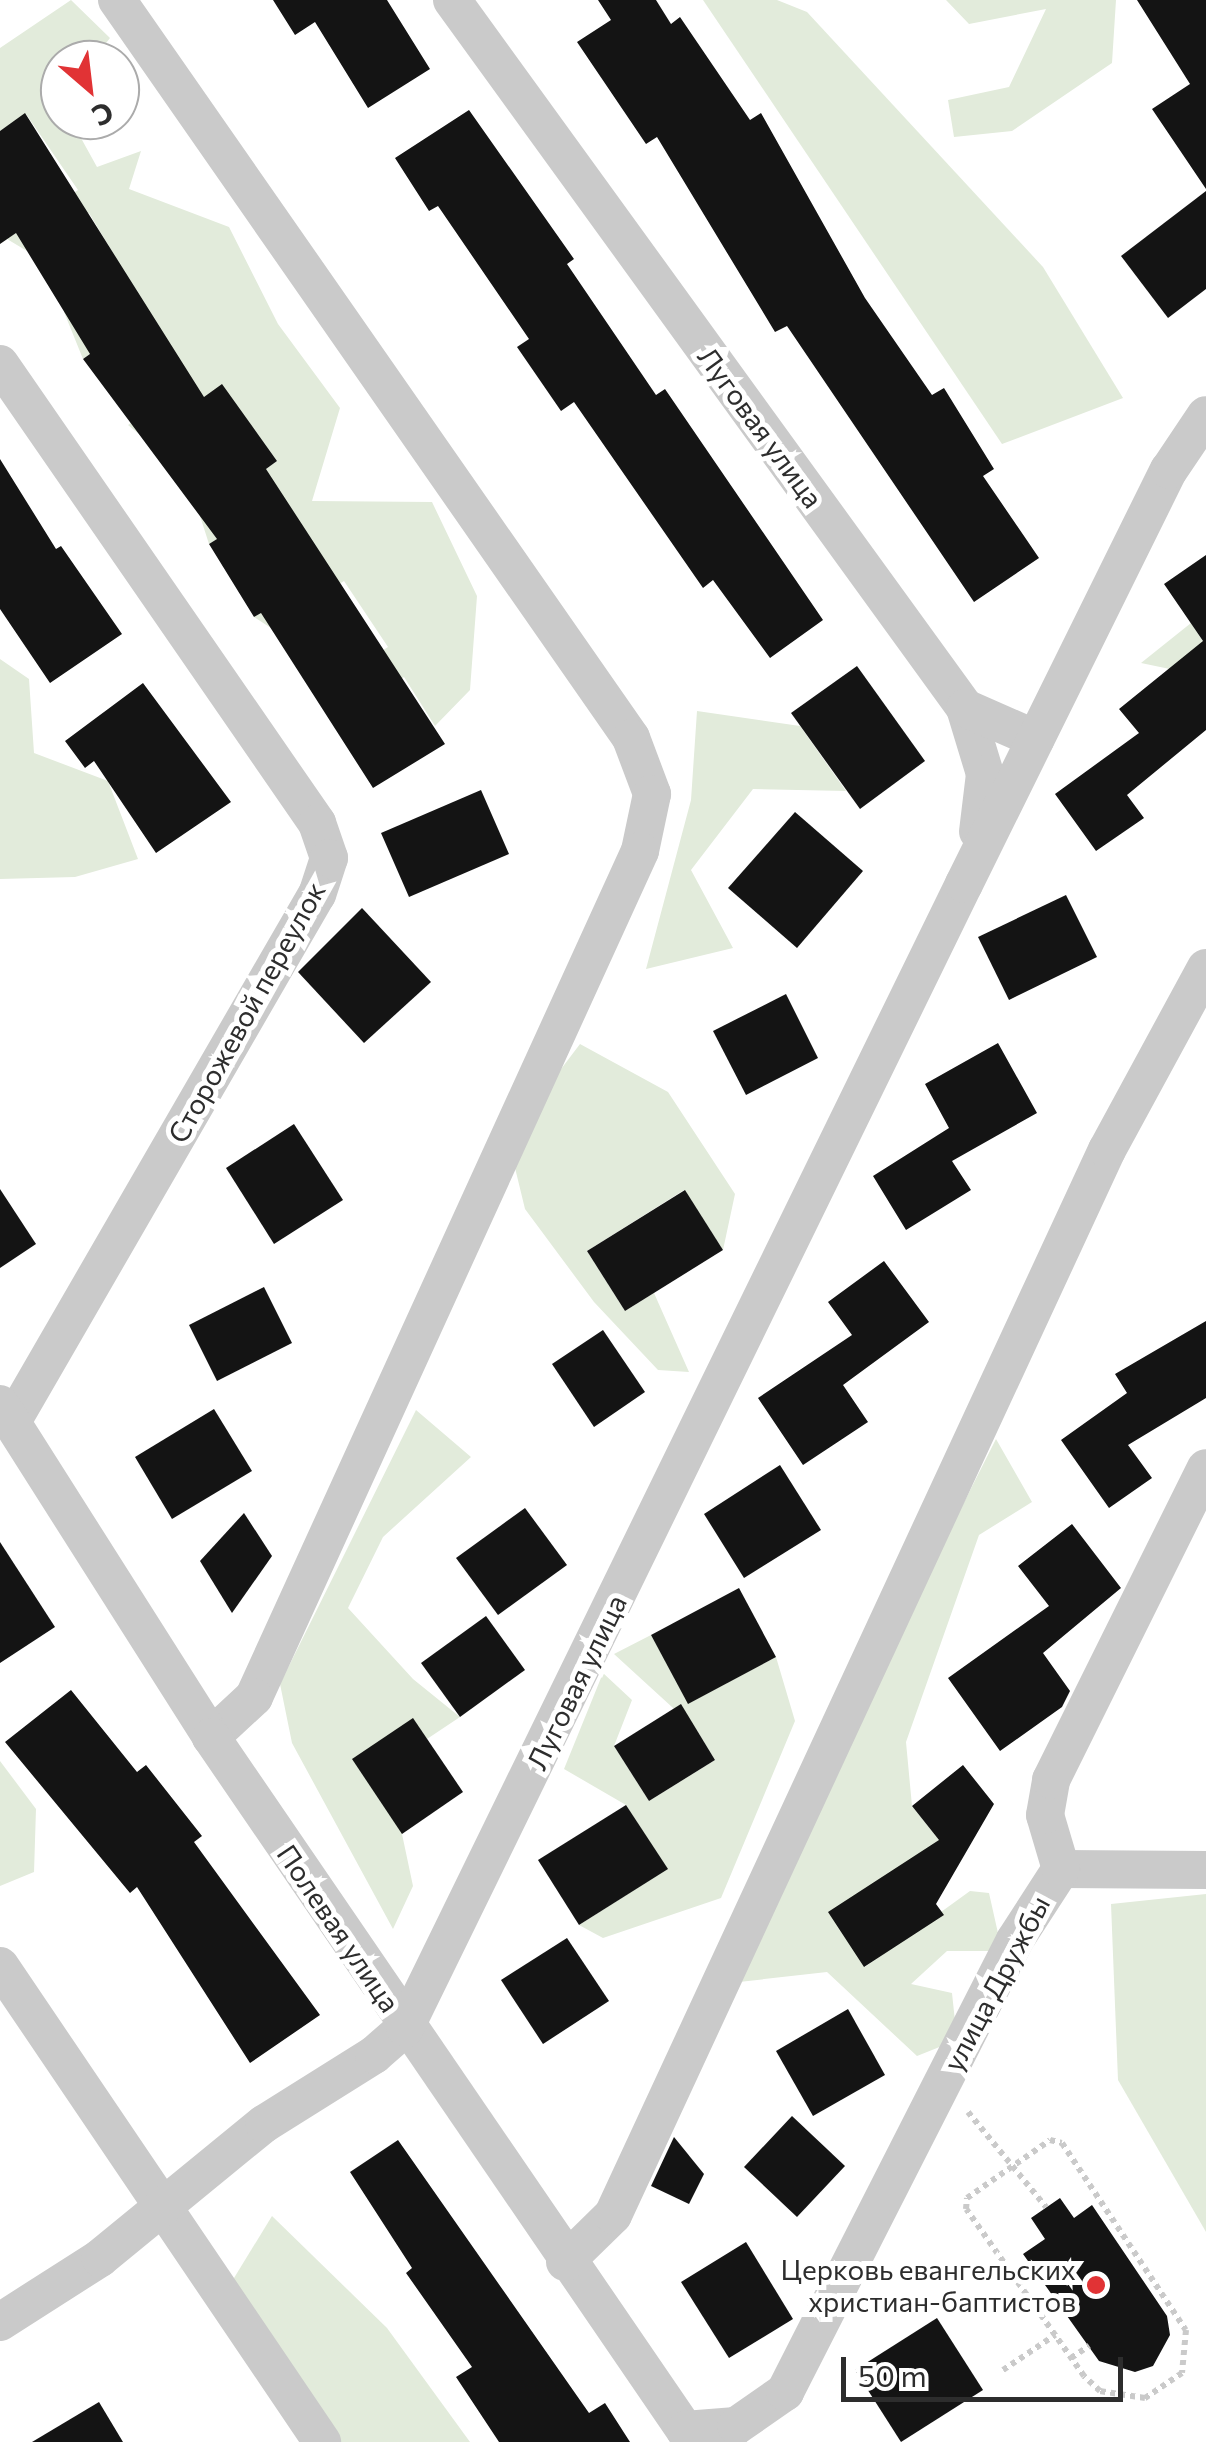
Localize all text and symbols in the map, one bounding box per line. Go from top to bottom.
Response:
north arrow [40,40,140,140]
text: С [87,95,120,134]
street label: Луговая улица [691,340,831,514]
street label: Сторожевой переулок [160,876,332,1148]
street label: Луговая улица [519,1589,633,1775]
street label: Полевая улица [271,1838,407,2018]
street label: улица Дружбы [936,1890,1056,2076]
place label: Церковь евангельских христиан-баптистов [781,2252,1076,2318]
marker: Церковь евангельских христиан-баптистов [1085,2274,1107,2296]
scale bar [846,2337,1128,2399]
text: 50 m [858,2356,927,2393]

